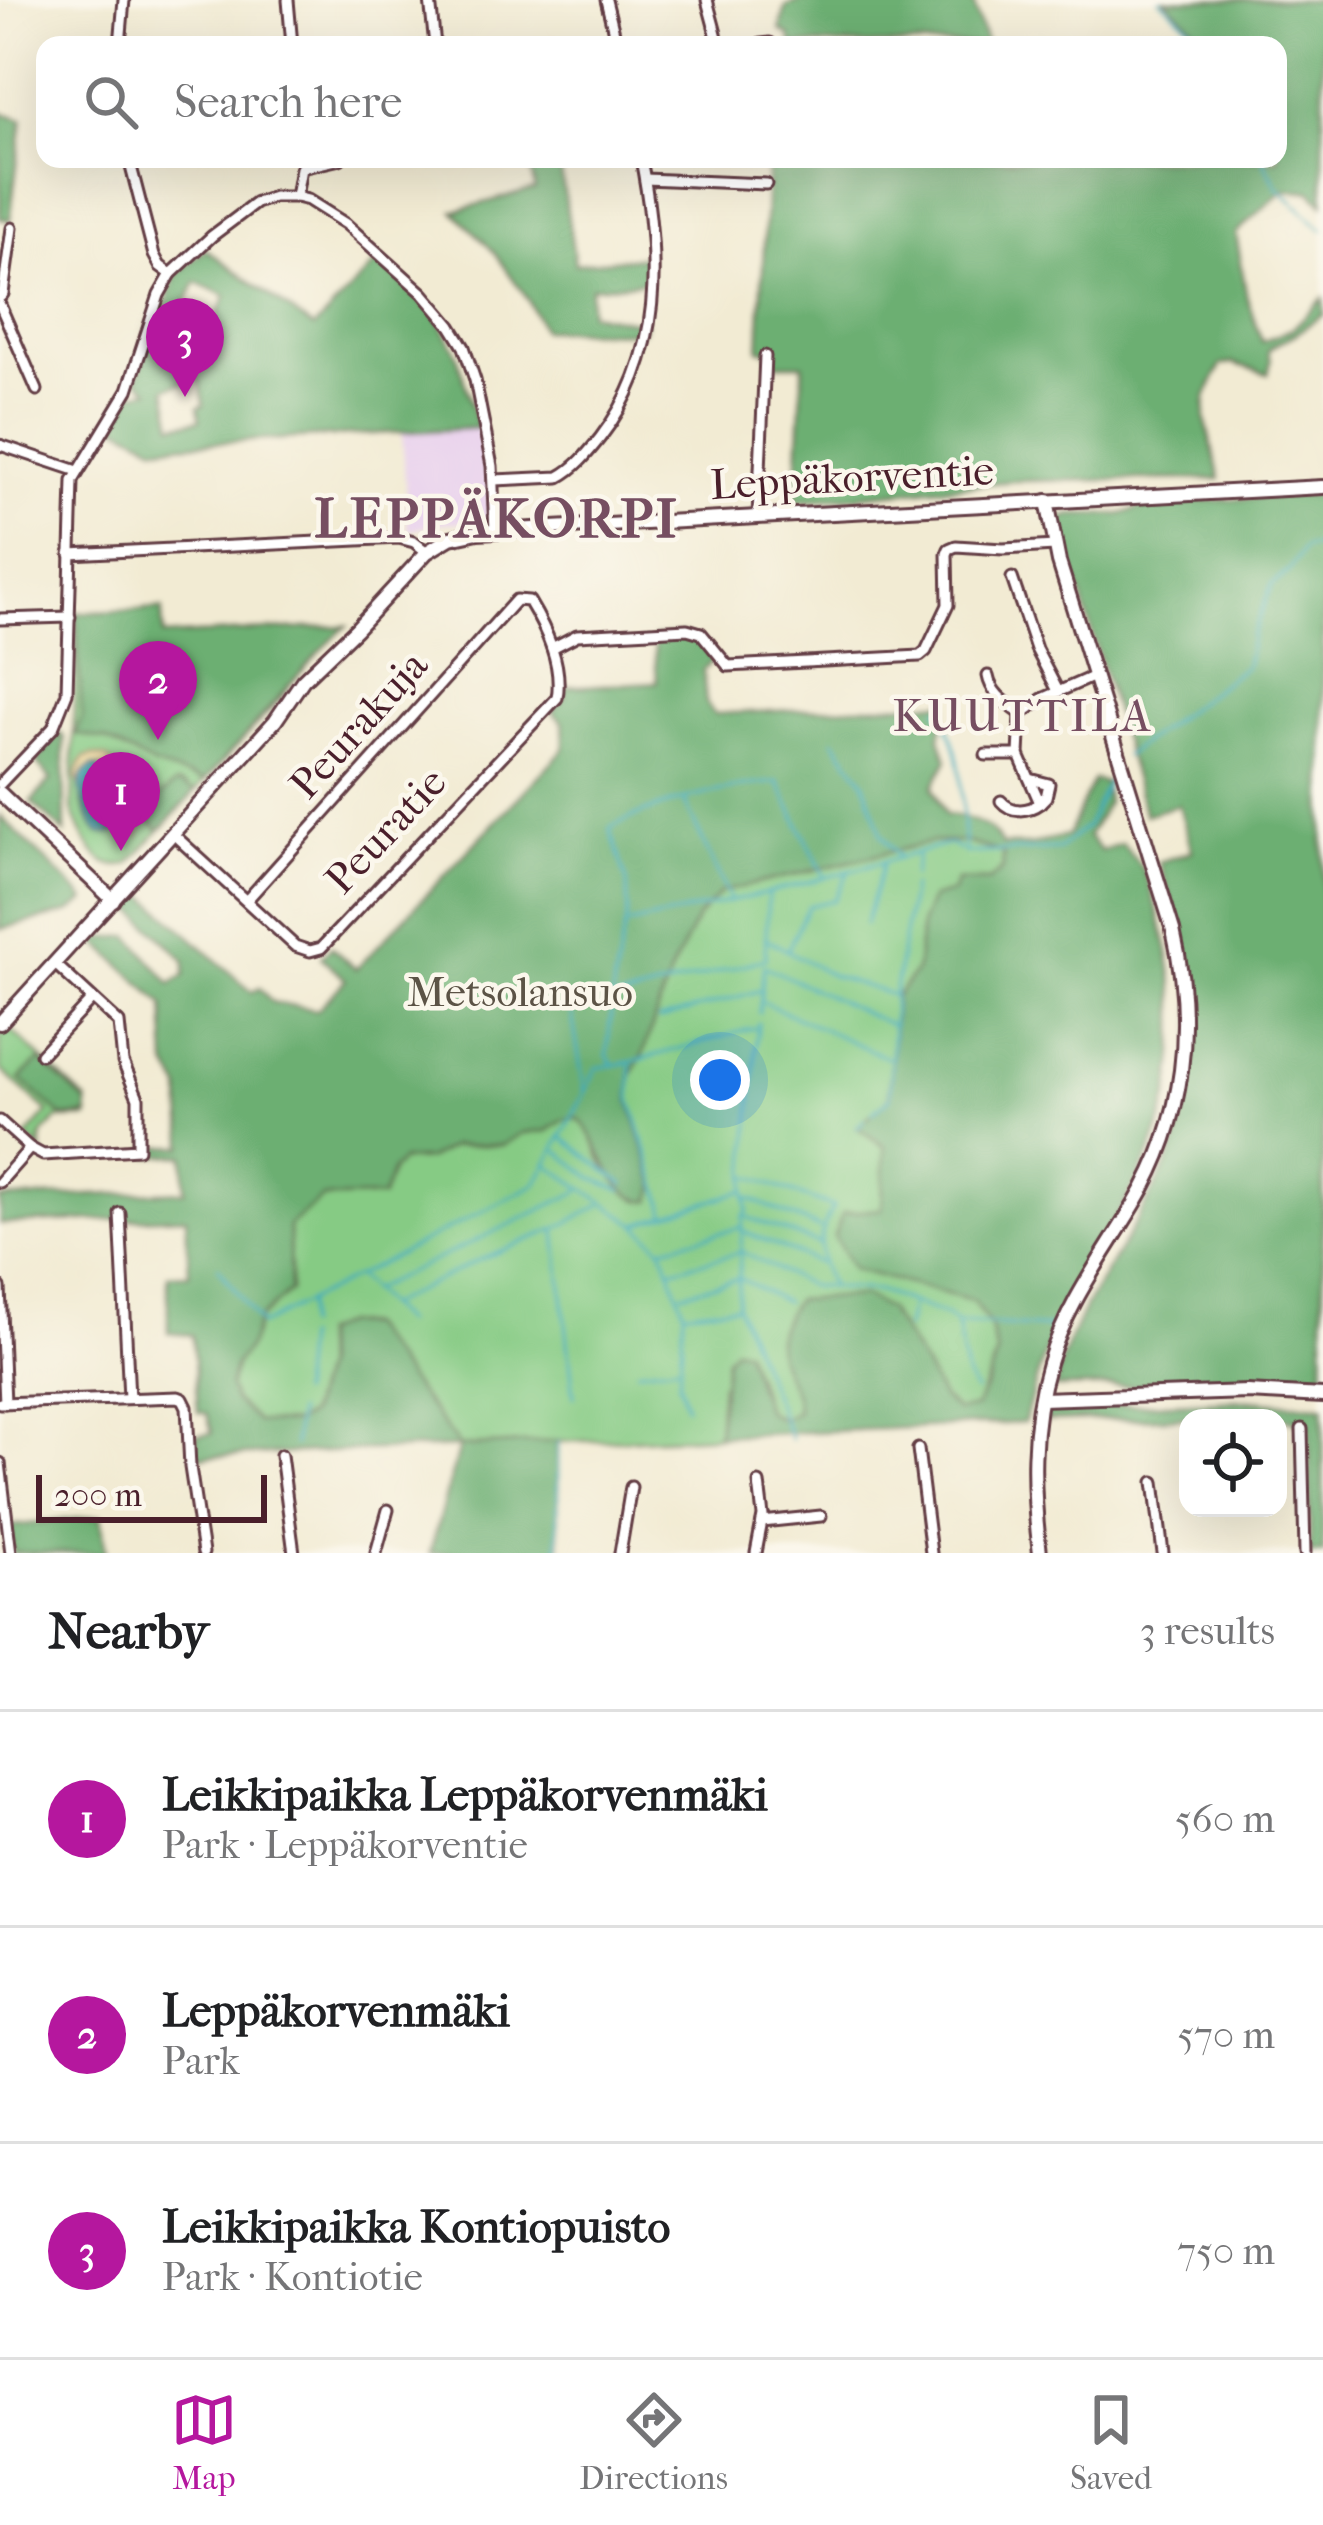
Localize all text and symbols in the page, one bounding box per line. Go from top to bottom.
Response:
search box [36,36,1287,168]
icon: search [78,69,144,135]
text: Search here [174,76,402,129]
pin: 3 [146,298,224,397]
street label: Leppäkorventie [709,446,995,510]
district label: LEPPÄKORPI [314,487,680,551]
pin: 2 [119,641,197,740]
street label: Peurakuja [280,641,438,809]
district label: KUUTTILA [893,690,1153,743]
pin: 1 [82,752,160,851]
street label: Peuratie [316,758,456,904]
park label: Metsolansuo [407,968,633,1017]
your location [690,1050,750,1110]
map controls [1179,1409,1287,1517]
button: locate [1179,1409,1287,1517]
scale bar [36,1469,267,1522]
text: 200 m [54,1476,142,1515]
text: Nearby [48,1601,209,1661]
text: 3 results [1140,1608,1275,1654]
text: Leikkipaikka Leppäkorvenmäki [162,1769,768,1822]
text: 1 [80,1796,94,1842]
text: 560 m [1175,1796,1275,1842]
text: Park · Leppäkorventie [162,1822,528,1868]
text: Leppäkorvenmäki [162,1985,510,2038]
text: 2 [77,2012,97,2058]
text: 570 m [1177,2012,1275,2058]
text: Park [162,2038,240,2084]
text: Leikkipaikka Kontiopuisto [162,2201,670,2254]
text: 3 [79,2228,95,2274]
text: 750 m [1177,2228,1275,2274]
text: Park · Kontiotie [162,2254,423,2300]
tab: Map [171,2387,237,2498]
tab: Directions [579,2387,728,2498]
tab: Saved [1070,2387,1152,2498]

